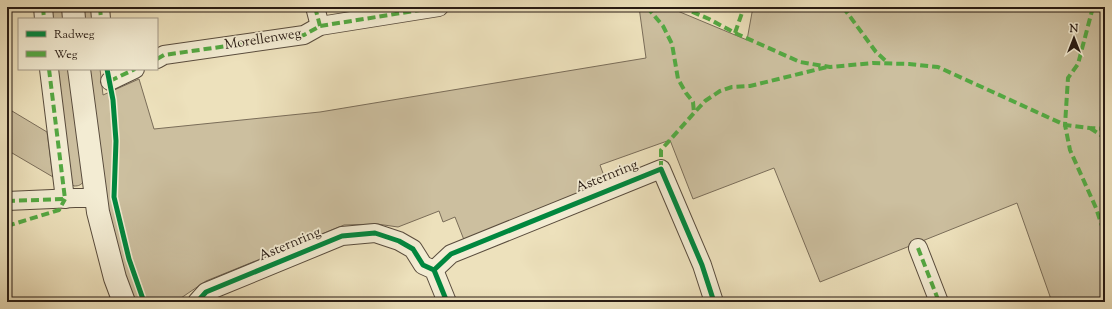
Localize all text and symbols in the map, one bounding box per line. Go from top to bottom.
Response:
legend [18,18,158,70]
north arrow [1054,18,1094,58]
text: N [1069,21,1079,37]
street label: Morellenweg [223,24,303,56]
text: Radweg [54,26,95,44]
text: Weg [54,46,78,64]
street label: Asternring [573,155,641,199]
street label: Asternring [256,223,324,267]

